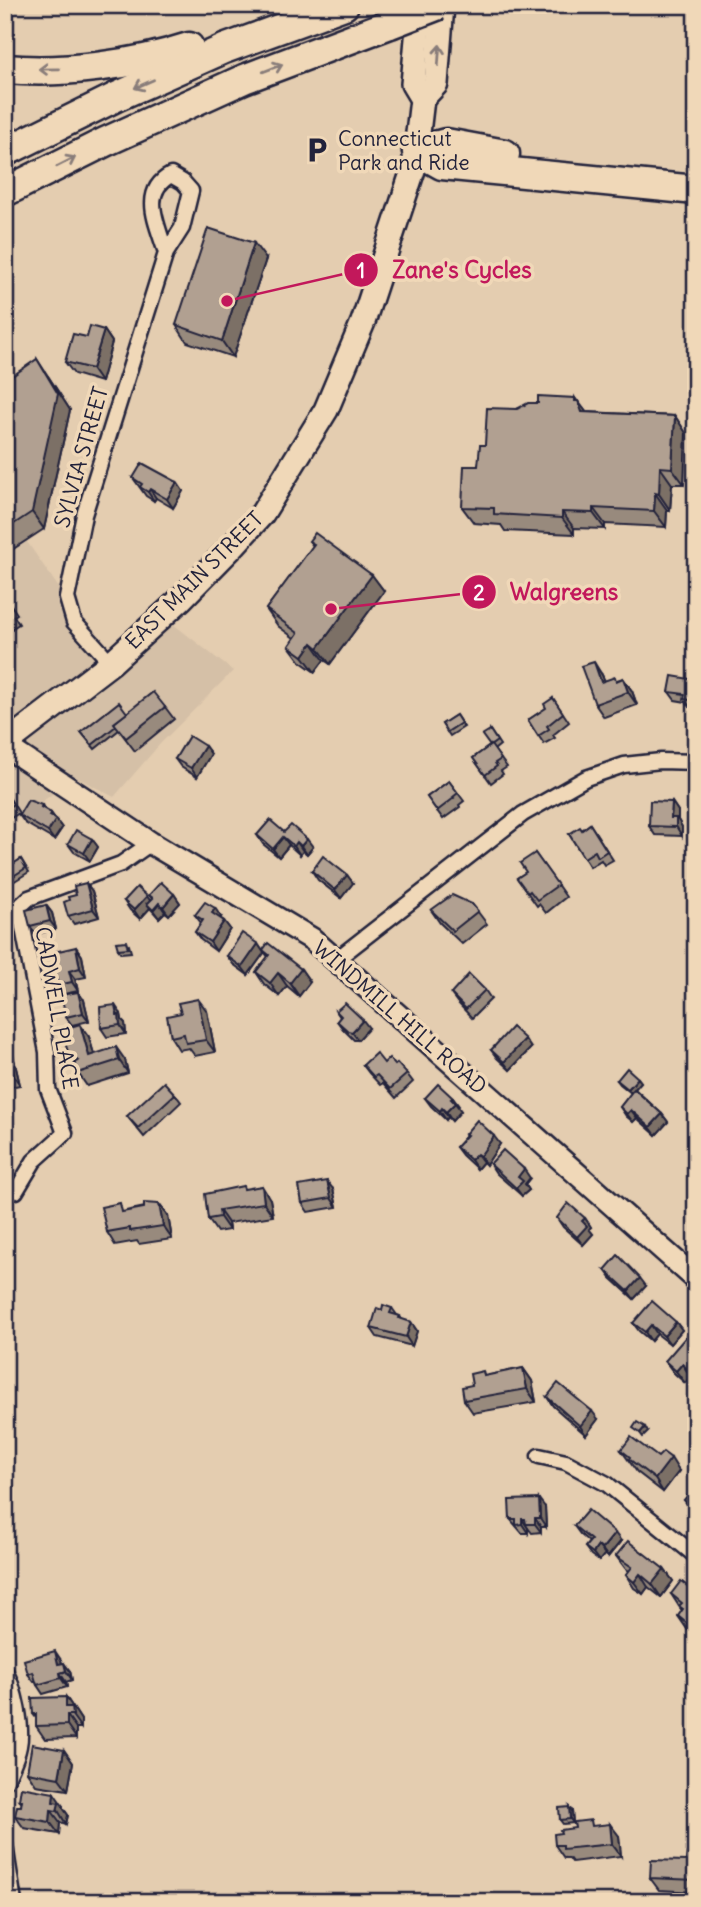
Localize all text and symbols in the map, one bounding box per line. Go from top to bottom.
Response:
one-way arrow [432,44,445,67]
one-way arrow [262,61,284,73]
one-way arrow [38,62,61,75]
one-way arrow [134,78,155,91]
place label: Connecticut Park and Ride [338,125,470,176]
parking icon: Connecticut Park and Ride [302,135,332,165]
one-way arrow [55,154,76,168]
callout: Zane's Cycles [344,248,546,292]
text: Zane's Cycles [392,255,532,284]
text: 1 [357,257,365,284]
street label: SYLVIA STREET [48,383,114,531]
street label: EAST MAIN STREET [119,505,269,655]
callout: Walgreens [461,570,633,614]
text: Walgreens [510,577,618,606]
text: 2 [473,579,485,606]
street label: CADWELL PLACE [29,924,85,1092]
street label: WINDMILL HILL ROAD [308,934,492,1100]

